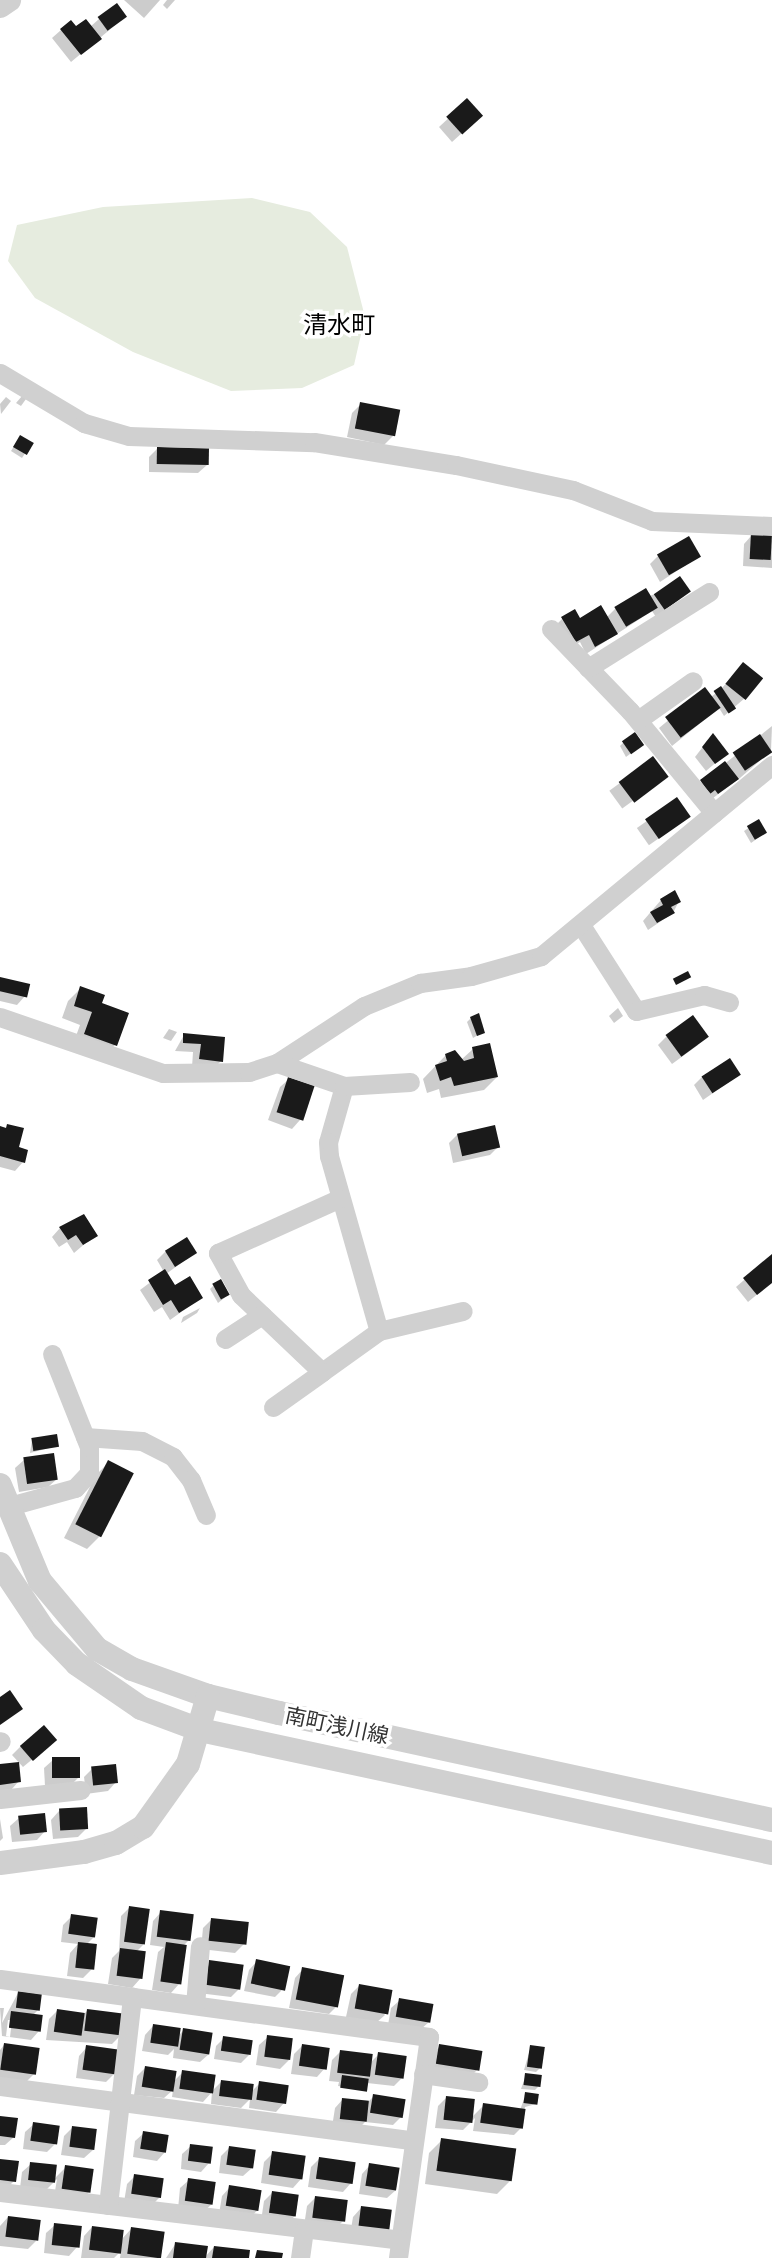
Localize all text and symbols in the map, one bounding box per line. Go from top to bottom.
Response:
district label: 清水町 [303,311,375,339]
street label: 南町浅川線 [283,1702,391,1748]

